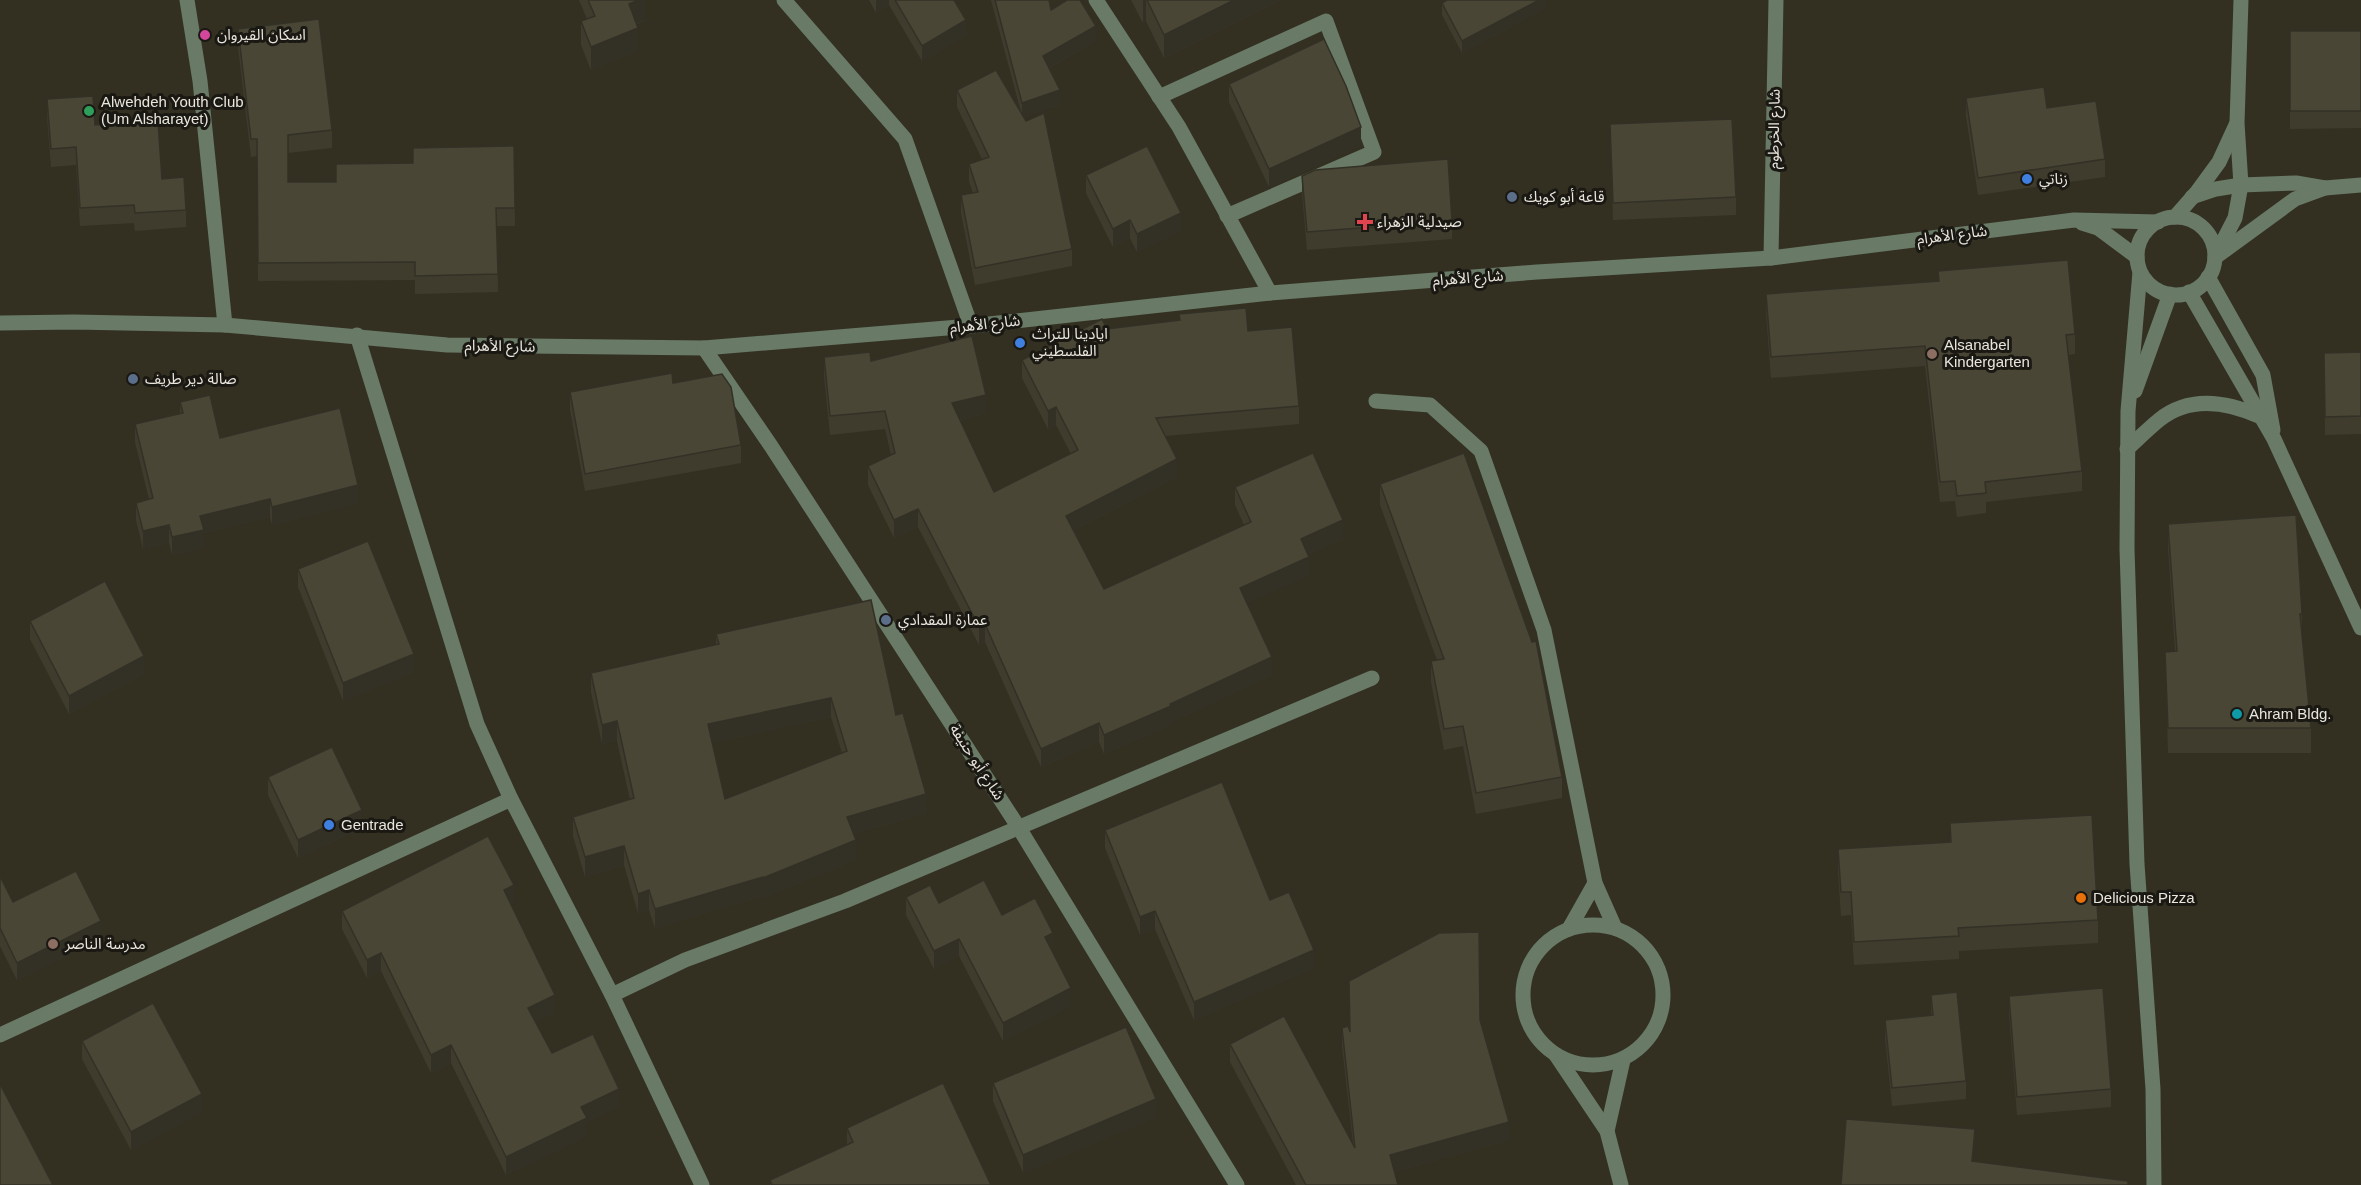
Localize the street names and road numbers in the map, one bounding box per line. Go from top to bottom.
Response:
street label: شارع الخرطوم [1764,88,1787,169]
street label: شارع الأهرام [1916,222,1989,251]
street label: شارع الأهرام [1432,267,1504,292]
street label: شارع الأهرام [949,311,1022,340]
street label: شارع الأهرام [464,336,536,359]
street label: شارع أبو حنيفة [943,721,1008,805]

